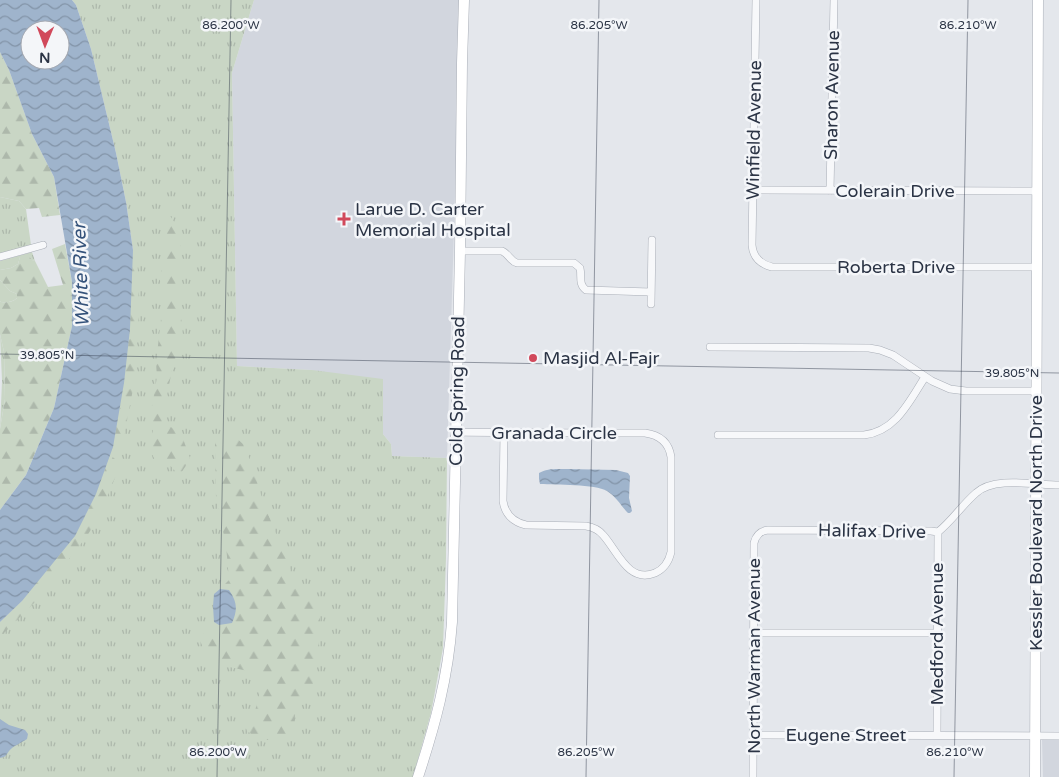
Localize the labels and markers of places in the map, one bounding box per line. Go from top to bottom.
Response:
place label: Larue D. Carter Memorial Hospital [355,198,511,241]
marker: Larue D. Carter Memorial Hospital [337,212,351,226]
place label: Masjid Al-Fajr [543,347,660,369]
marker: Masjid Al-Fajr [527,352,539,364]

